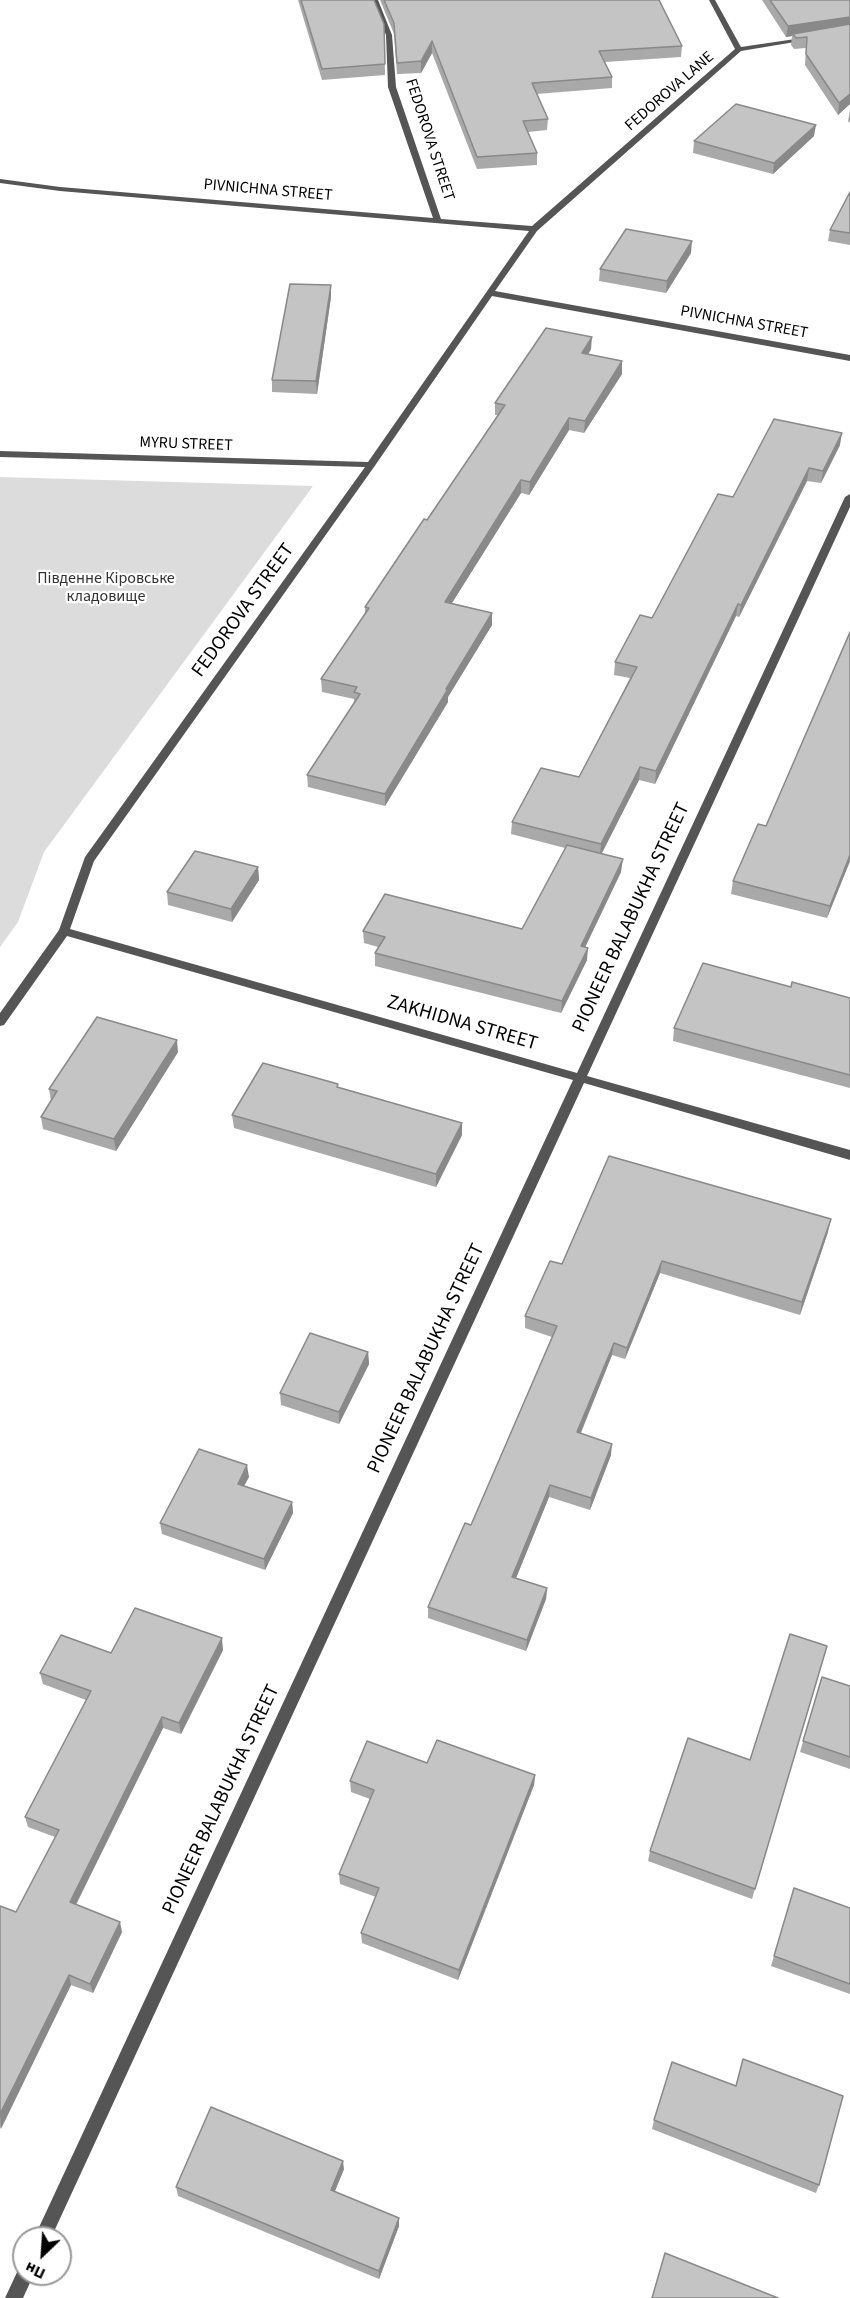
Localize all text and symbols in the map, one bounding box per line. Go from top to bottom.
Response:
street label: FEDOROVA LANE [622,48,718,136]
street label: FEDOROVA STREET [400,76,458,204]
street label: PIVNICHNA STREET [203,176,333,206]
street label: PIVNICHNA STREET [679,302,809,344]
street label: MYRU STREET [139,434,233,456]
street label: FEDOROVA STREET [187,539,301,683]
park label: Південне Кіровське кладовище [37,569,175,607]
street label: PIONEER BALABUKHA STREET [568,799,696,1037]
street label: ZAKHIDNA STREET [384,991,540,1057]
street label: PIONEER BALABUKHA STREET [363,1240,491,1478]
street label: PIONEER BALABUKHA STREET [158,1681,286,1919]
north arrow [12,2226,72,2286]
text: Пн [22,2256,49,2285]

